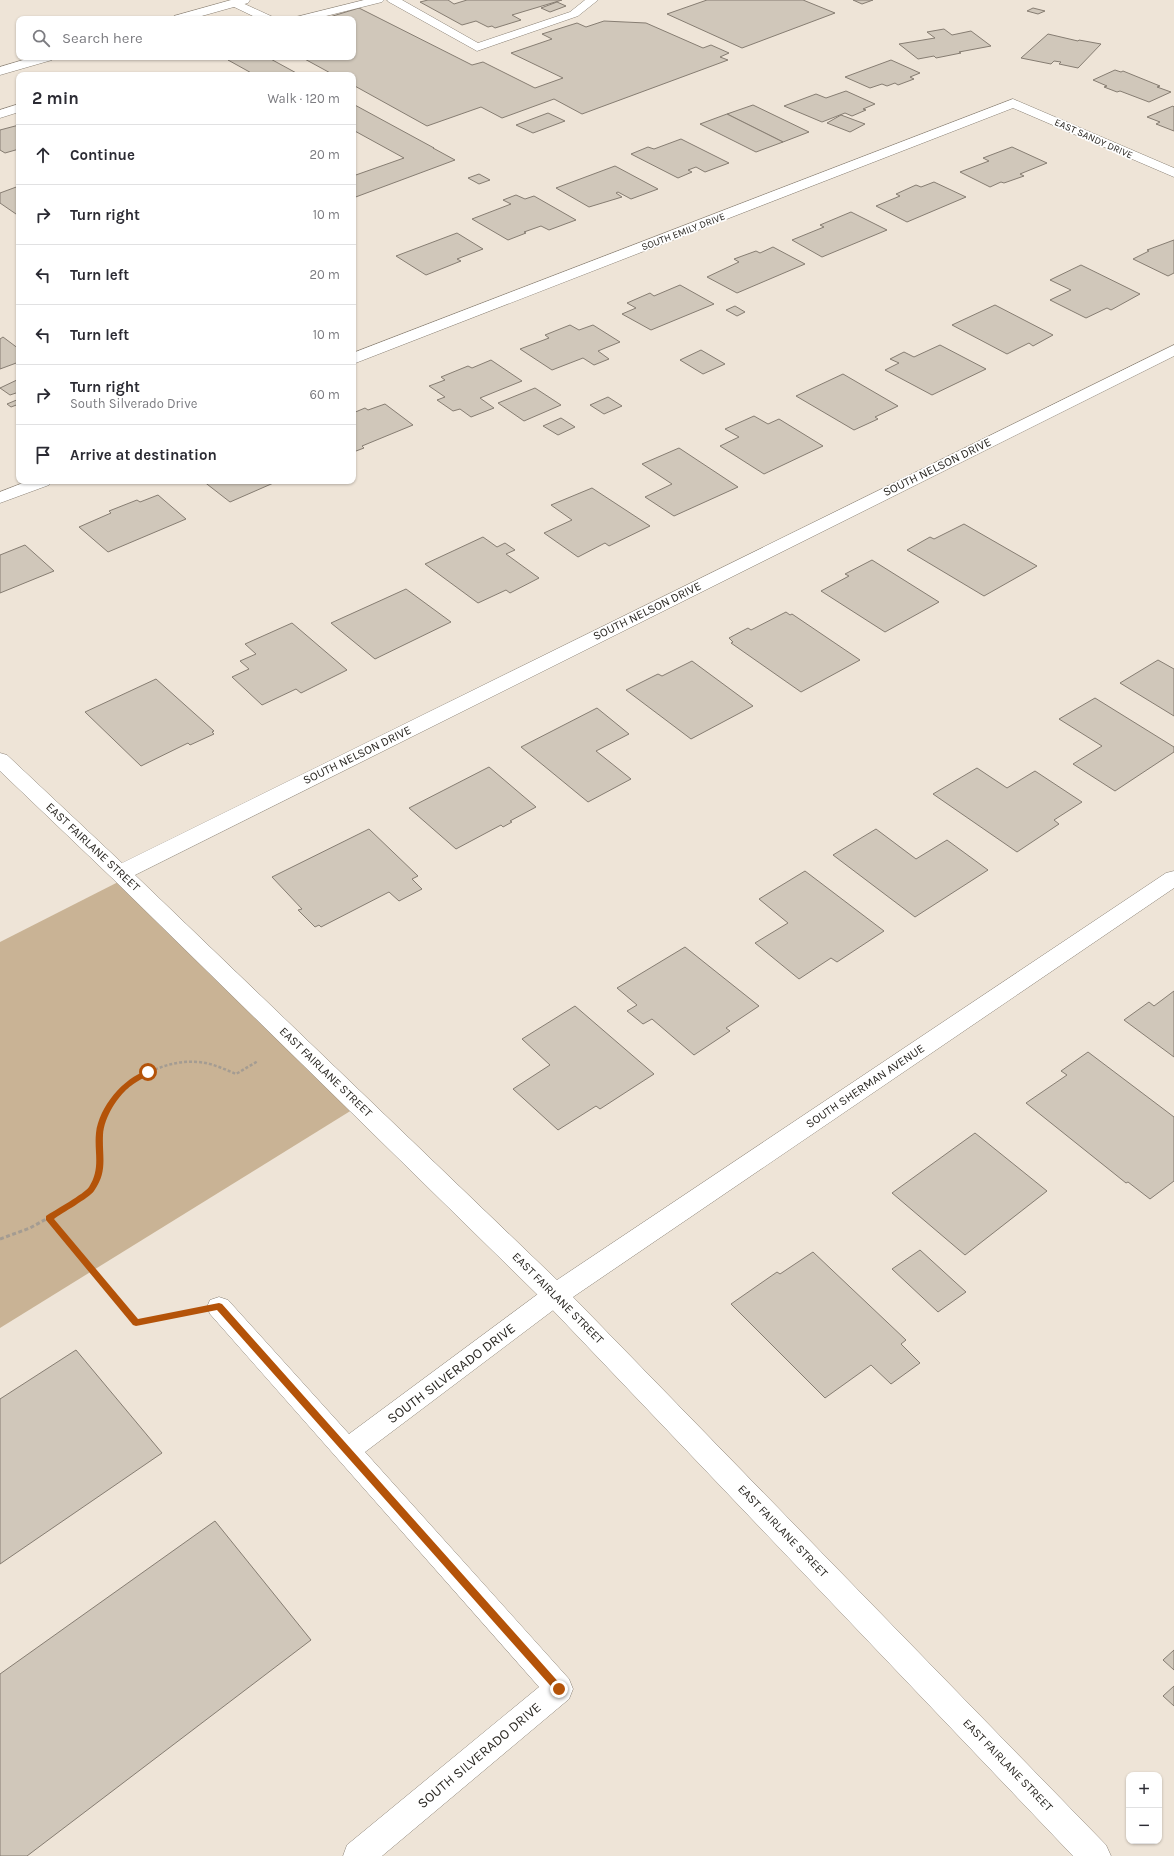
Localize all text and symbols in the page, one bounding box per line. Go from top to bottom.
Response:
search box [16,16,356,60]
icon: search [30,27,52,49]
text: Search here [62,29,143,47]
text: 2 min [32,88,79,108]
text: Walk · 120 m [267,91,340,106]
street label: EAST SANDY DRIVE [1053,116,1135,162]
icon: ahead [32,144,54,166]
text: Continue [70,146,135,164]
text: 20 m [310,147,340,162]
icon: right [32,204,54,226]
text: Turn right [70,206,140,224]
text: 10 m [313,207,340,222]
street label: SOUTH EMILY DRIVE [640,210,727,253]
icon: left [32,264,54,286]
text: Turn left [70,266,129,284]
text: 20 m [310,267,340,282]
icon: left [32,324,54,346]
text: Turn left [70,326,129,344]
text: 10 m [313,327,340,342]
text: Turn right [70,378,140,396]
icon: right [32,384,54,406]
text: 60 m [310,387,340,402]
text: South Silverado Drive [70,396,197,411]
street label: SOUTH NELSON DRIVE [881,435,993,499]
icon: arrive [32,444,54,466]
text: Arrive at destination [70,446,217,464]
street label: SOUTH NELSON DRIVE [591,579,703,643]
street label: SOUTH NELSON DRIVE [301,723,413,787]
street label: EAST FAIRLANE STREET [43,800,143,894]
street label: EAST FAIRLANE STREET [277,1024,375,1120]
street label: SOUTH SHERMAN AVENUE [803,1041,927,1131]
route start [139,1063,157,1081]
street label: EAST FAIRLANE STREET [509,1249,607,1347]
street label: SOUTH SILVERADO DRIVE [384,1320,519,1427]
street label: EAST FAIRLANE STREET [735,1482,831,1580]
route end [550,1680,568,1698]
street label: SOUTH SILVERADO DRIVE [414,1699,545,1812]
street label: EAST FAIRLANE STREET [960,1716,1056,1814]
map controls [1126,1772,1162,1844]
button: + [1126,1772,1162,1808]
button: − [1126,1808,1162,1844]

